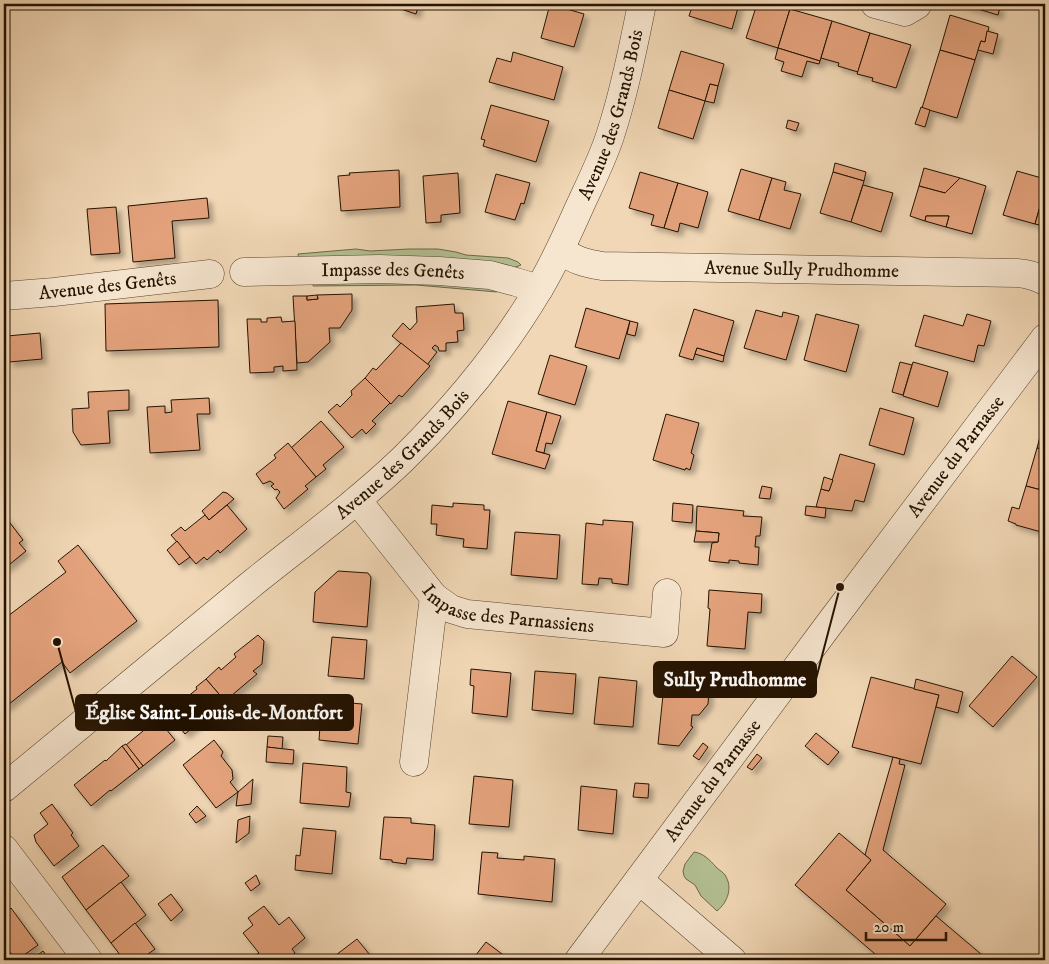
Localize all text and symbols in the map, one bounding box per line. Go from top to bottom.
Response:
street label: Avenue des Grands Bois [573,27,648,203]
street label: Avenue Sully Prudhomme [704,256,899,283]
street label: Impasse des Genêts [321,257,466,284]
street label: Avenue des Genêts [38,266,177,305]
street label: Avenue des Grands Bois [331,385,474,524]
street label: Avenue du Parnasse [902,391,1009,522]
street label: Impasse des Parnassiens [417,580,595,638]
callout: Sully Prudhomme [654,662,816,697]
text: Sully Prudhomme [664,668,807,693]
callout: Église Saint-Louis-de-Montfort [76,695,353,730]
text: Église Saint-Louis-de-Montfort [85,700,343,726]
street label: Avenue du Parnasse [660,715,766,846]
scale bar [866,909,946,941]
text: 20 m [874,918,904,937]

